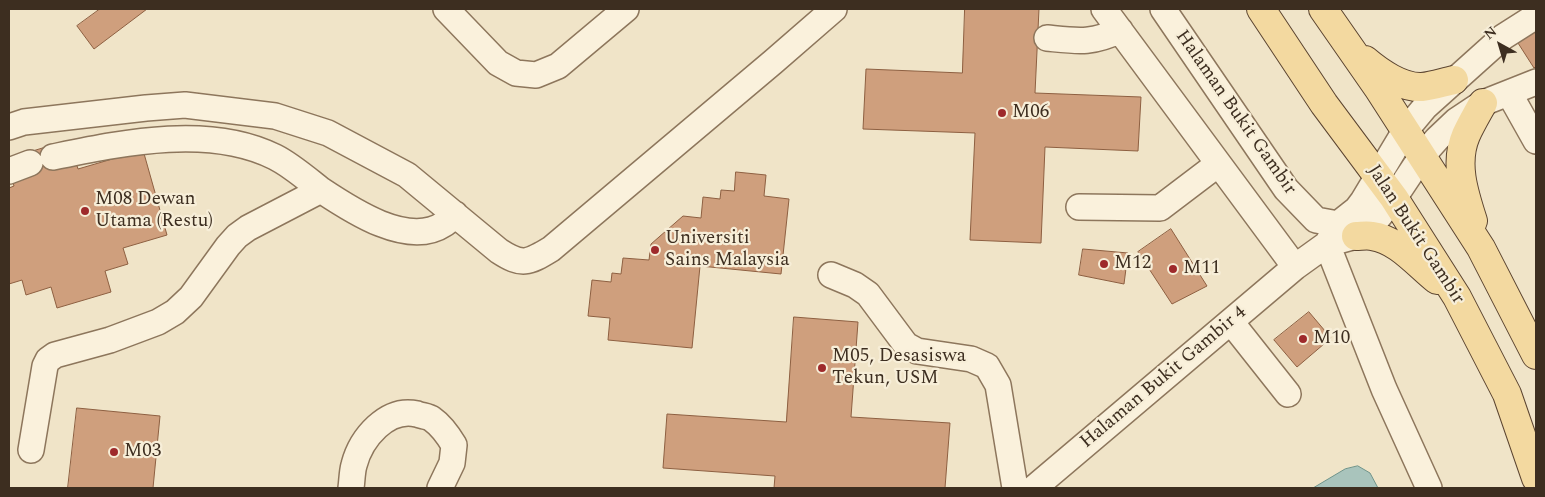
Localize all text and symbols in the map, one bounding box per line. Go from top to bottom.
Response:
north arrow [1475,20,1525,70]
text: N [1479,21,1501,45]
street label: Halaman Bukit Gambir [1170,26,1300,200]
place label: M06 [1012,102,1049,124]
marker: M06 [996,107,1008,119]
street label: Jalan Bukit Gambir [1361,161,1469,309]
place label: M08 Dewan Utama (Restu) [95,189,213,233]
marker: M08 Dewan Utama (Restu) [79,205,91,217]
place label: Universiti Sains Malaysia [665,228,789,272]
marker: Universiti Sains Malaysia [649,244,661,256]
place label: M12 [1114,253,1151,275]
marker: M12 [1098,258,1110,270]
place label: M11 [1183,258,1220,280]
marker: M11 [1167,263,1179,275]
street label: Halaman Bukit Gambir 4 [1076,302,1252,454]
place label: M10 [1313,328,1350,350]
marker: M10 [1297,333,1309,345]
place label: M05, Desasiswa Tekun, USM [832,346,966,390]
marker: M05, Desasiswa Tekun, USM [816,362,828,374]
place label: M03 [124,441,161,463]
marker: M03 [108,446,120,458]

